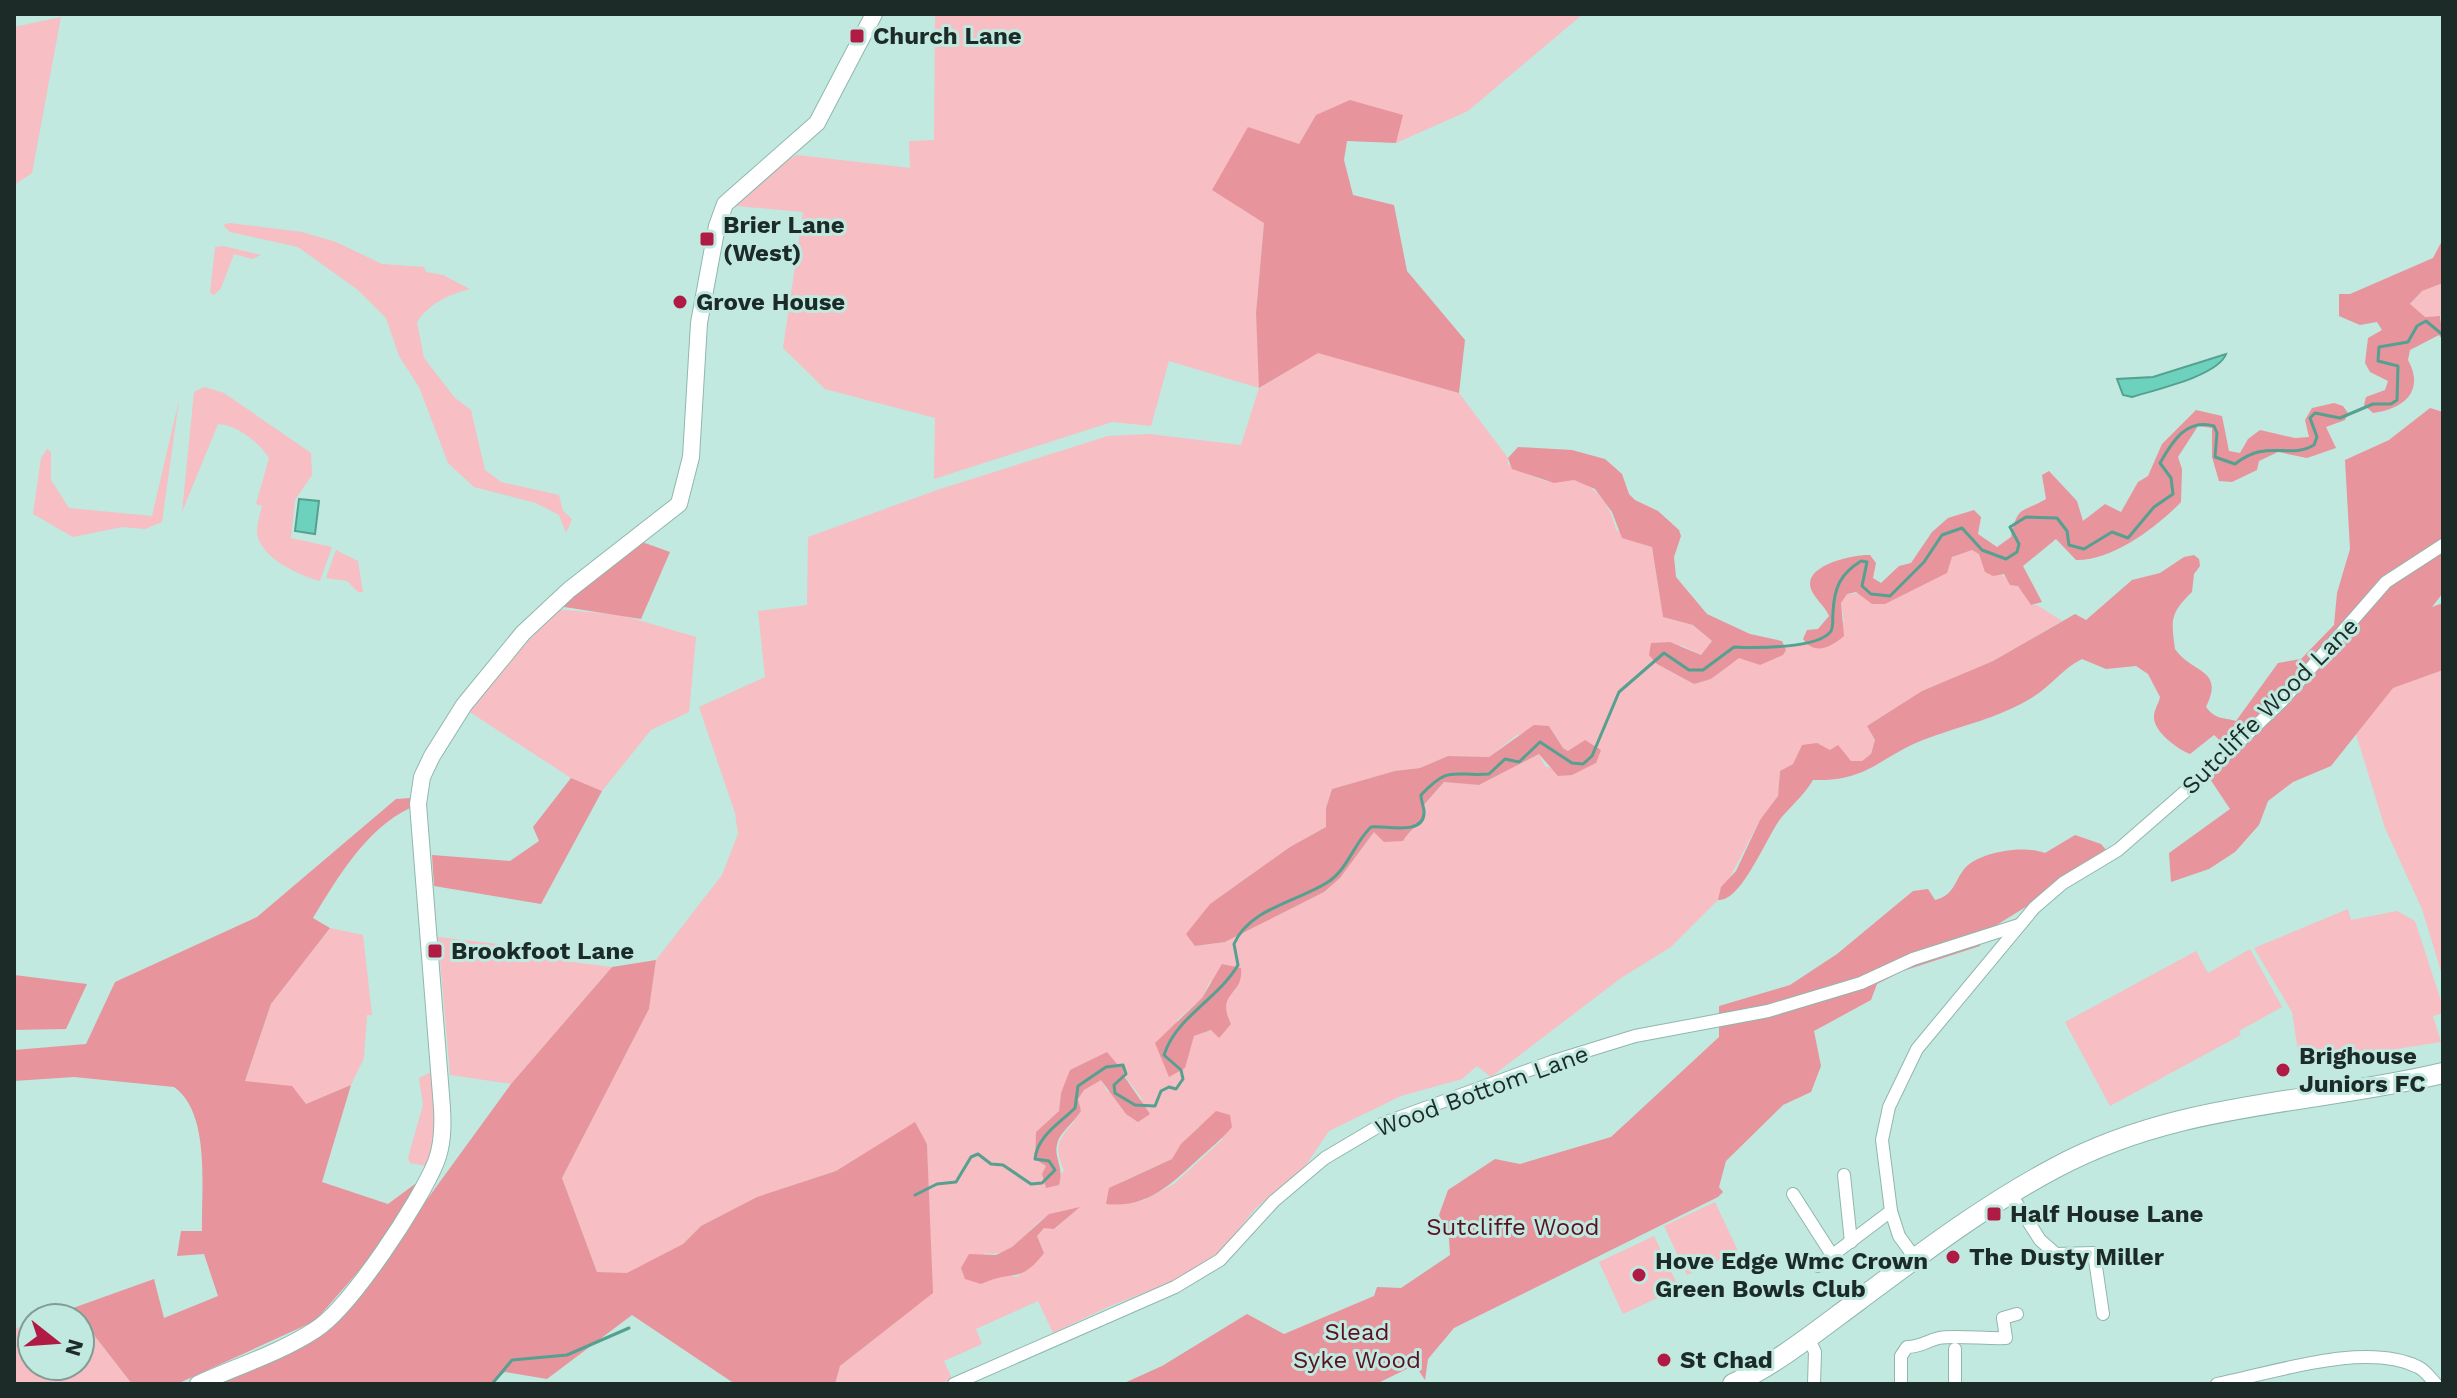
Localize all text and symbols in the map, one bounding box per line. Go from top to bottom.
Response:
place label: Church Lane [873,22,1022,50]
marker: Church Lane [848,27,866,45]
place label: Brier Lane (West) [723,211,845,267]
marker: Brier Lane (West) [698,230,716,248]
place label: Grove House [696,288,845,316]
marker: Grove House [671,293,689,311]
street label: Sutcliffe Wood Lane [2176,612,2364,800]
place label: Brookfoot Lane [451,937,634,965]
marker: Brookfoot Lane [426,942,444,960]
street label: Wood Bottom Lane [1372,1039,1592,1143]
place label: Brighouse Juniors FC [2299,1042,2426,1098]
marker: Brighouse Juniors FC [2274,1061,2292,1079]
place label: Half House Lane [2010,1200,2204,1228]
marker: Half House Lane [1985,1205,2003,1223]
park label: Sutcliffe Wood [1426,1213,1600,1241]
place label: The Dusty Miller [1969,1243,2165,1271]
place label: Hove Edge Wmc Crown Green Bowls Club [1655,1247,1928,1303]
marker: The Dusty Miller [1944,1248,1962,1266]
marker: Hove Edge Wmc Crown Green Bowls Club [1630,1266,1648,1284]
north arrow [16,1302,96,1382]
park label: Slead Syke Wood [1293,1318,1421,1374]
text: N [60,1336,89,1359]
place label: St Chad [1680,1346,1773,1374]
marker: St Chad [1655,1351,1673,1369]

